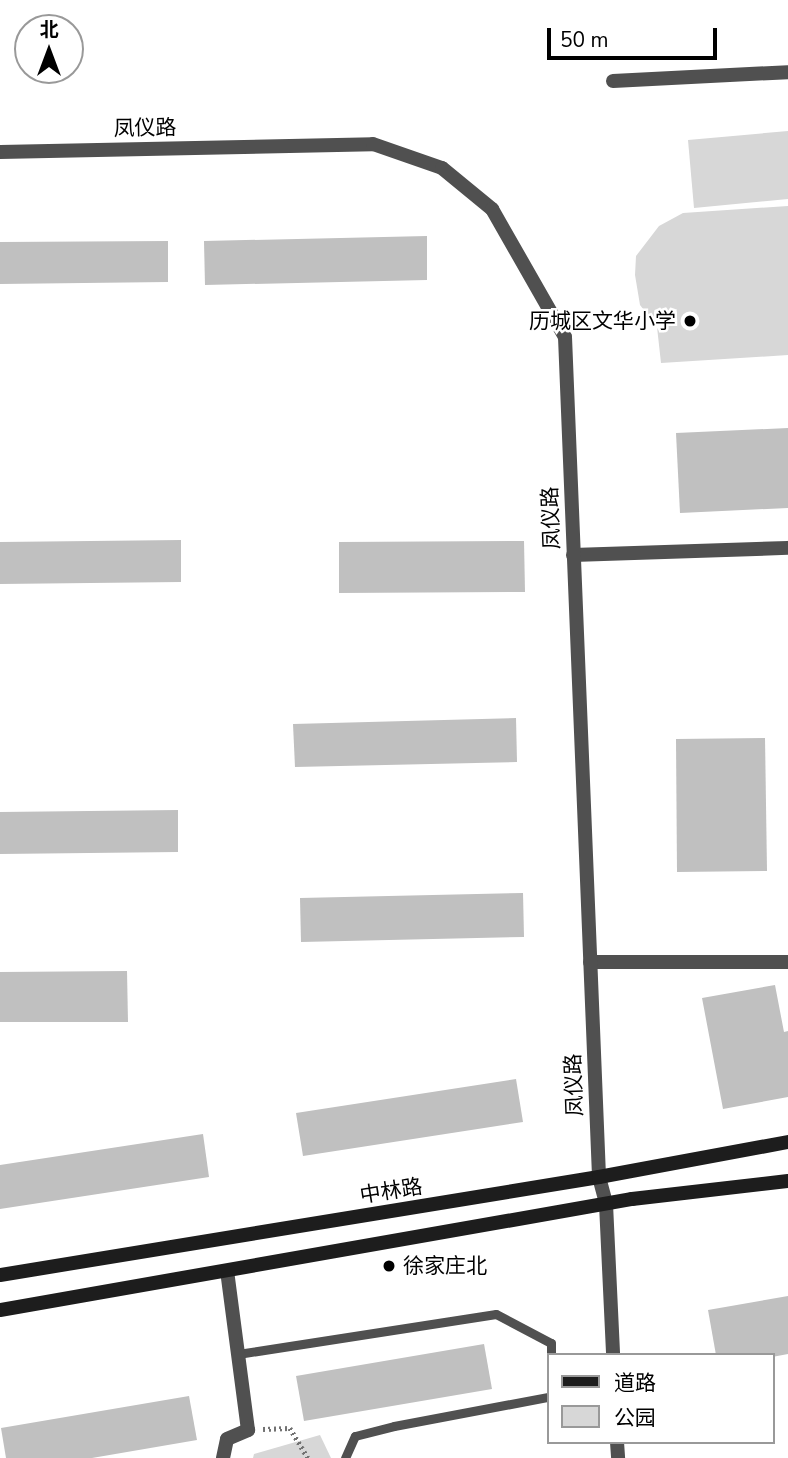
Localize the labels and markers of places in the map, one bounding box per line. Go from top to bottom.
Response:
place label: 历城区文华小学 [529,308,676,334]
marker: 历城区文华小学 [682,313,698,329]
place label: 徐家庄北 [403,1253,487,1279]
marker: 徐家庄北 [381,1258,397,1274]

